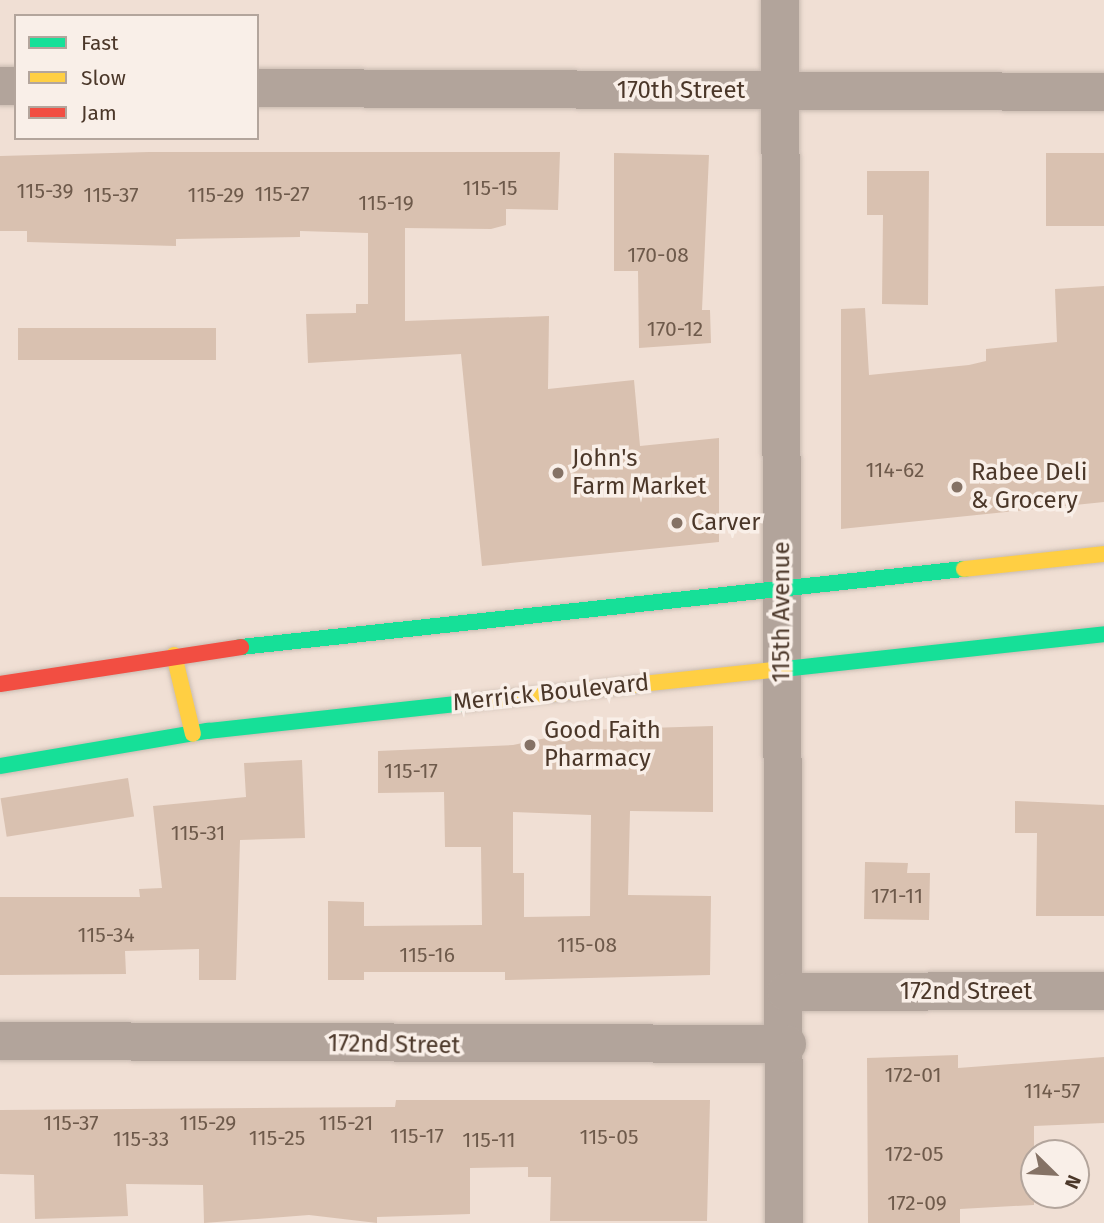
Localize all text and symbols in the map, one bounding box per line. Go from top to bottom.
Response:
legend [14,14,259,140]
text: Fast [81,30,119,56]
text: Slow [81,65,126,91]
street label: 170th Street [617,77,745,105]
text: Jam [81,100,117,126]
house number: 115-15 [462,175,518,201]
house number: 115-39 [17,178,73,204]
house number: 115-27 [254,181,310,207]
house number: 115-37 [83,182,139,208]
house number: 115-29 [188,182,244,208]
house number: 115-19 [358,190,414,216]
house number: 170-08 [627,242,689,268]
house number: 170-12 [647,316,703,342]
place label: John's Farm Market [572,445,706,501]
house number: 114-62 [866,457,924,483]
place label: Rabee Deli & Grocery [971,459,1087,515]
marker: John's Farm Market [550,465,566,481]
marker: Rabee Deli & Grocery [949,479,965,495]
place label: Carver [691,509,761,537]
marker: Carver [669,515,685,531]
street label: 115th Avenue [768,541,796,683]
street label: Merrick Boulevard [452,668,650,718]
place label: Good Faith Pharmacy [544,717,661,773]
marker: Good Faith Pharmacy [522,737,538,753]
house number: 115-17 [384,758,438,784]
house number: 115-31 [171,820,225,846]
house number: 171-11 [871,883,923,909]
house number: 115-34 [77,922,135,948]
house number: 115-08 [557,932,617,958]
house number: 115-16 [399,942,455,968]
street label: 172nd Street [900,978,1032,1006]
street label: 172nd Street [328,1029,460,1061]
house number: 172-01 [884,1062,942,1088]
house number: 114-57 [1024,1078,1080,1104]
house number: 115-37 [43,1110,99,1136]
house number: 115-29 [180,1110,236,1136]
house number: 115-21 [319,1110,373,1136]
house number: 115-17 [390,1123,444,1149]
house number: 115-05 [579,1124,639,1150]
house number: 115-25 [249,1125,305,1151]
house number: 115-33 [113,1126,169,1152]
house number: 115-11 [462,1127,516,1153]
north arrow [1020,1139,1090,1209]
house number: 172-05 [884,1141,944,1167]
text: N [1060,1171,1086,1192]
house number: 172-09 [887,1190,947,1216]

